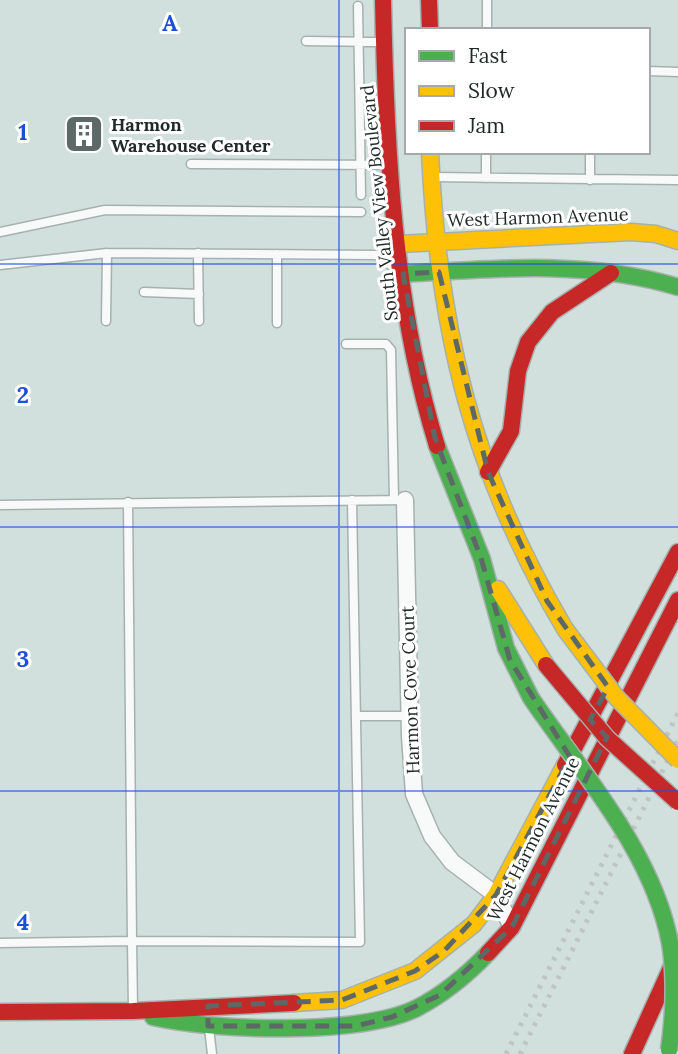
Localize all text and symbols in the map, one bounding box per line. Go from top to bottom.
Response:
text: A [162,8,178,37]
legend [405,28,650,154]
text: Fast [468,42,508,69]
text: Slow [468,77,515,104]
street label: South Valley View Boulevard [355,84,403,322]
text: Jam [467,112,505,139]
building icon: Harmon Warehouse Center [63,113,105,155]
place label: Harmon Warehouse Center [111,113,271,157]
text: 1 [18,117,28,146]
street label: West Harmon Avenue [447,202,629,232]
text: 2 [17,380,29,409]
street label: Harmon Cove Court [396,605,424,775]
text: 3 [17,644,29,673]
street label: West Harmon Avenue [482,753,585,925]
text: 4 [17,907,29,936]

